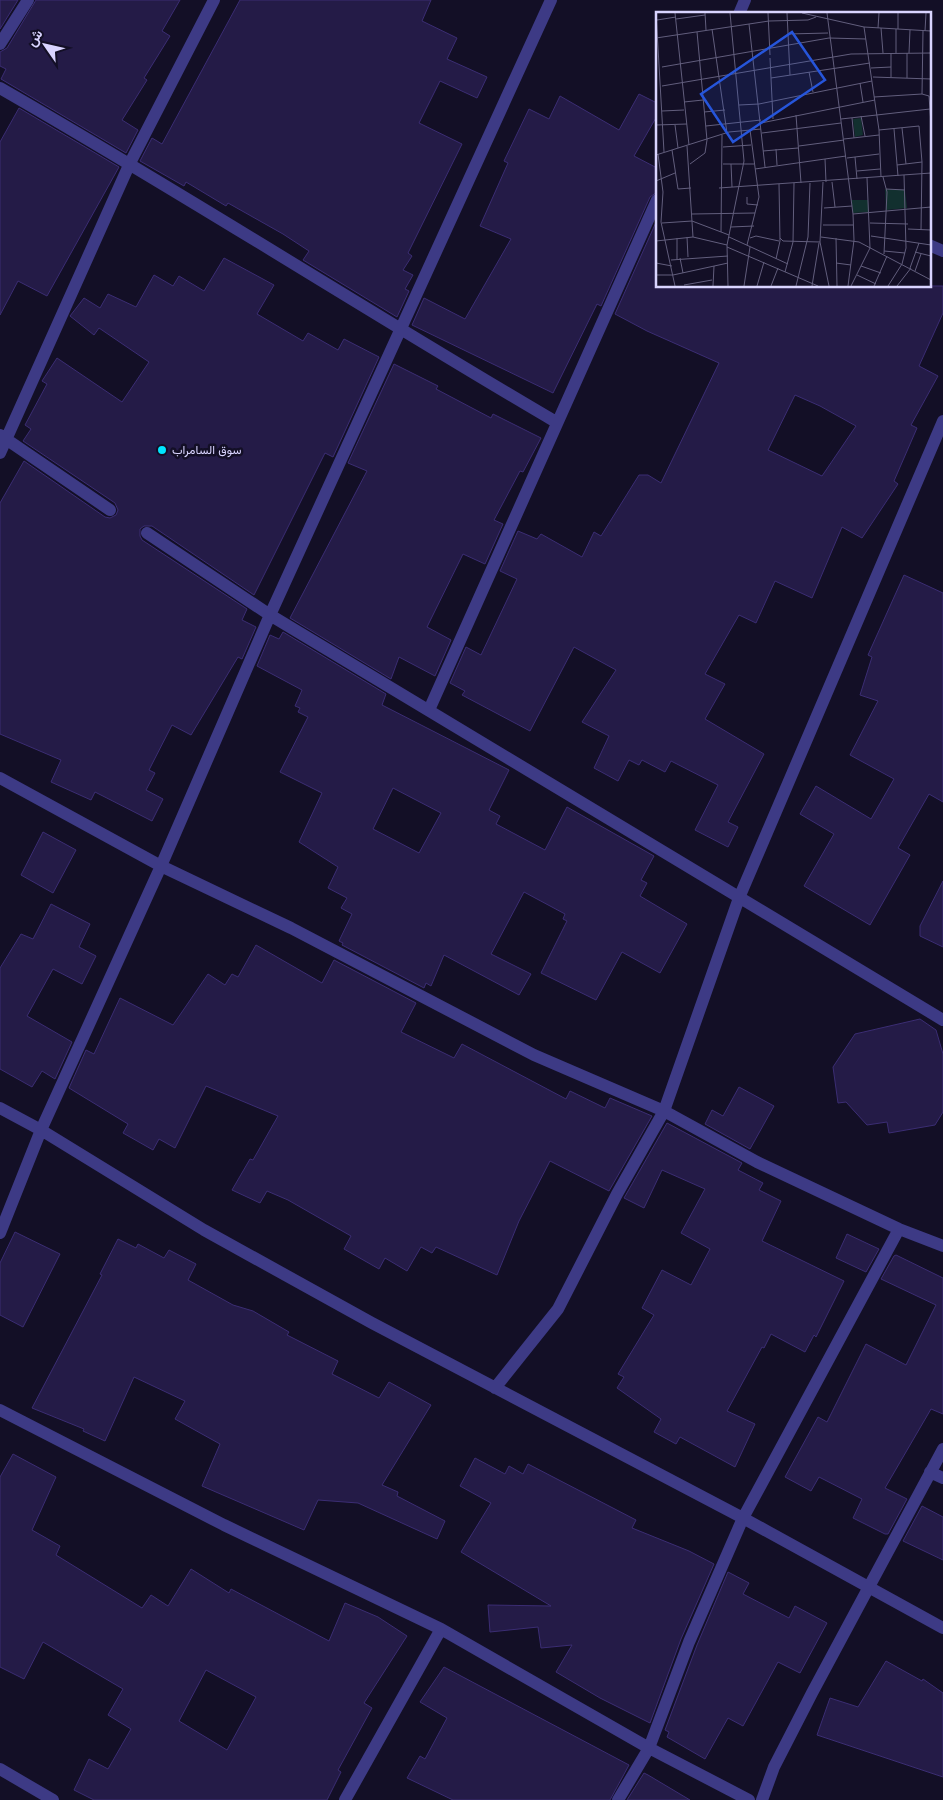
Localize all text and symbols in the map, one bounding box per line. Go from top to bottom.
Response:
inset map [656,12,930,288]
north arrow [20,20,70,70]
text: ش [23,26,46,50]
place label: سوق السامراب [172,443,241,458]
marker: سوق السامراب [156,444,168,456]

